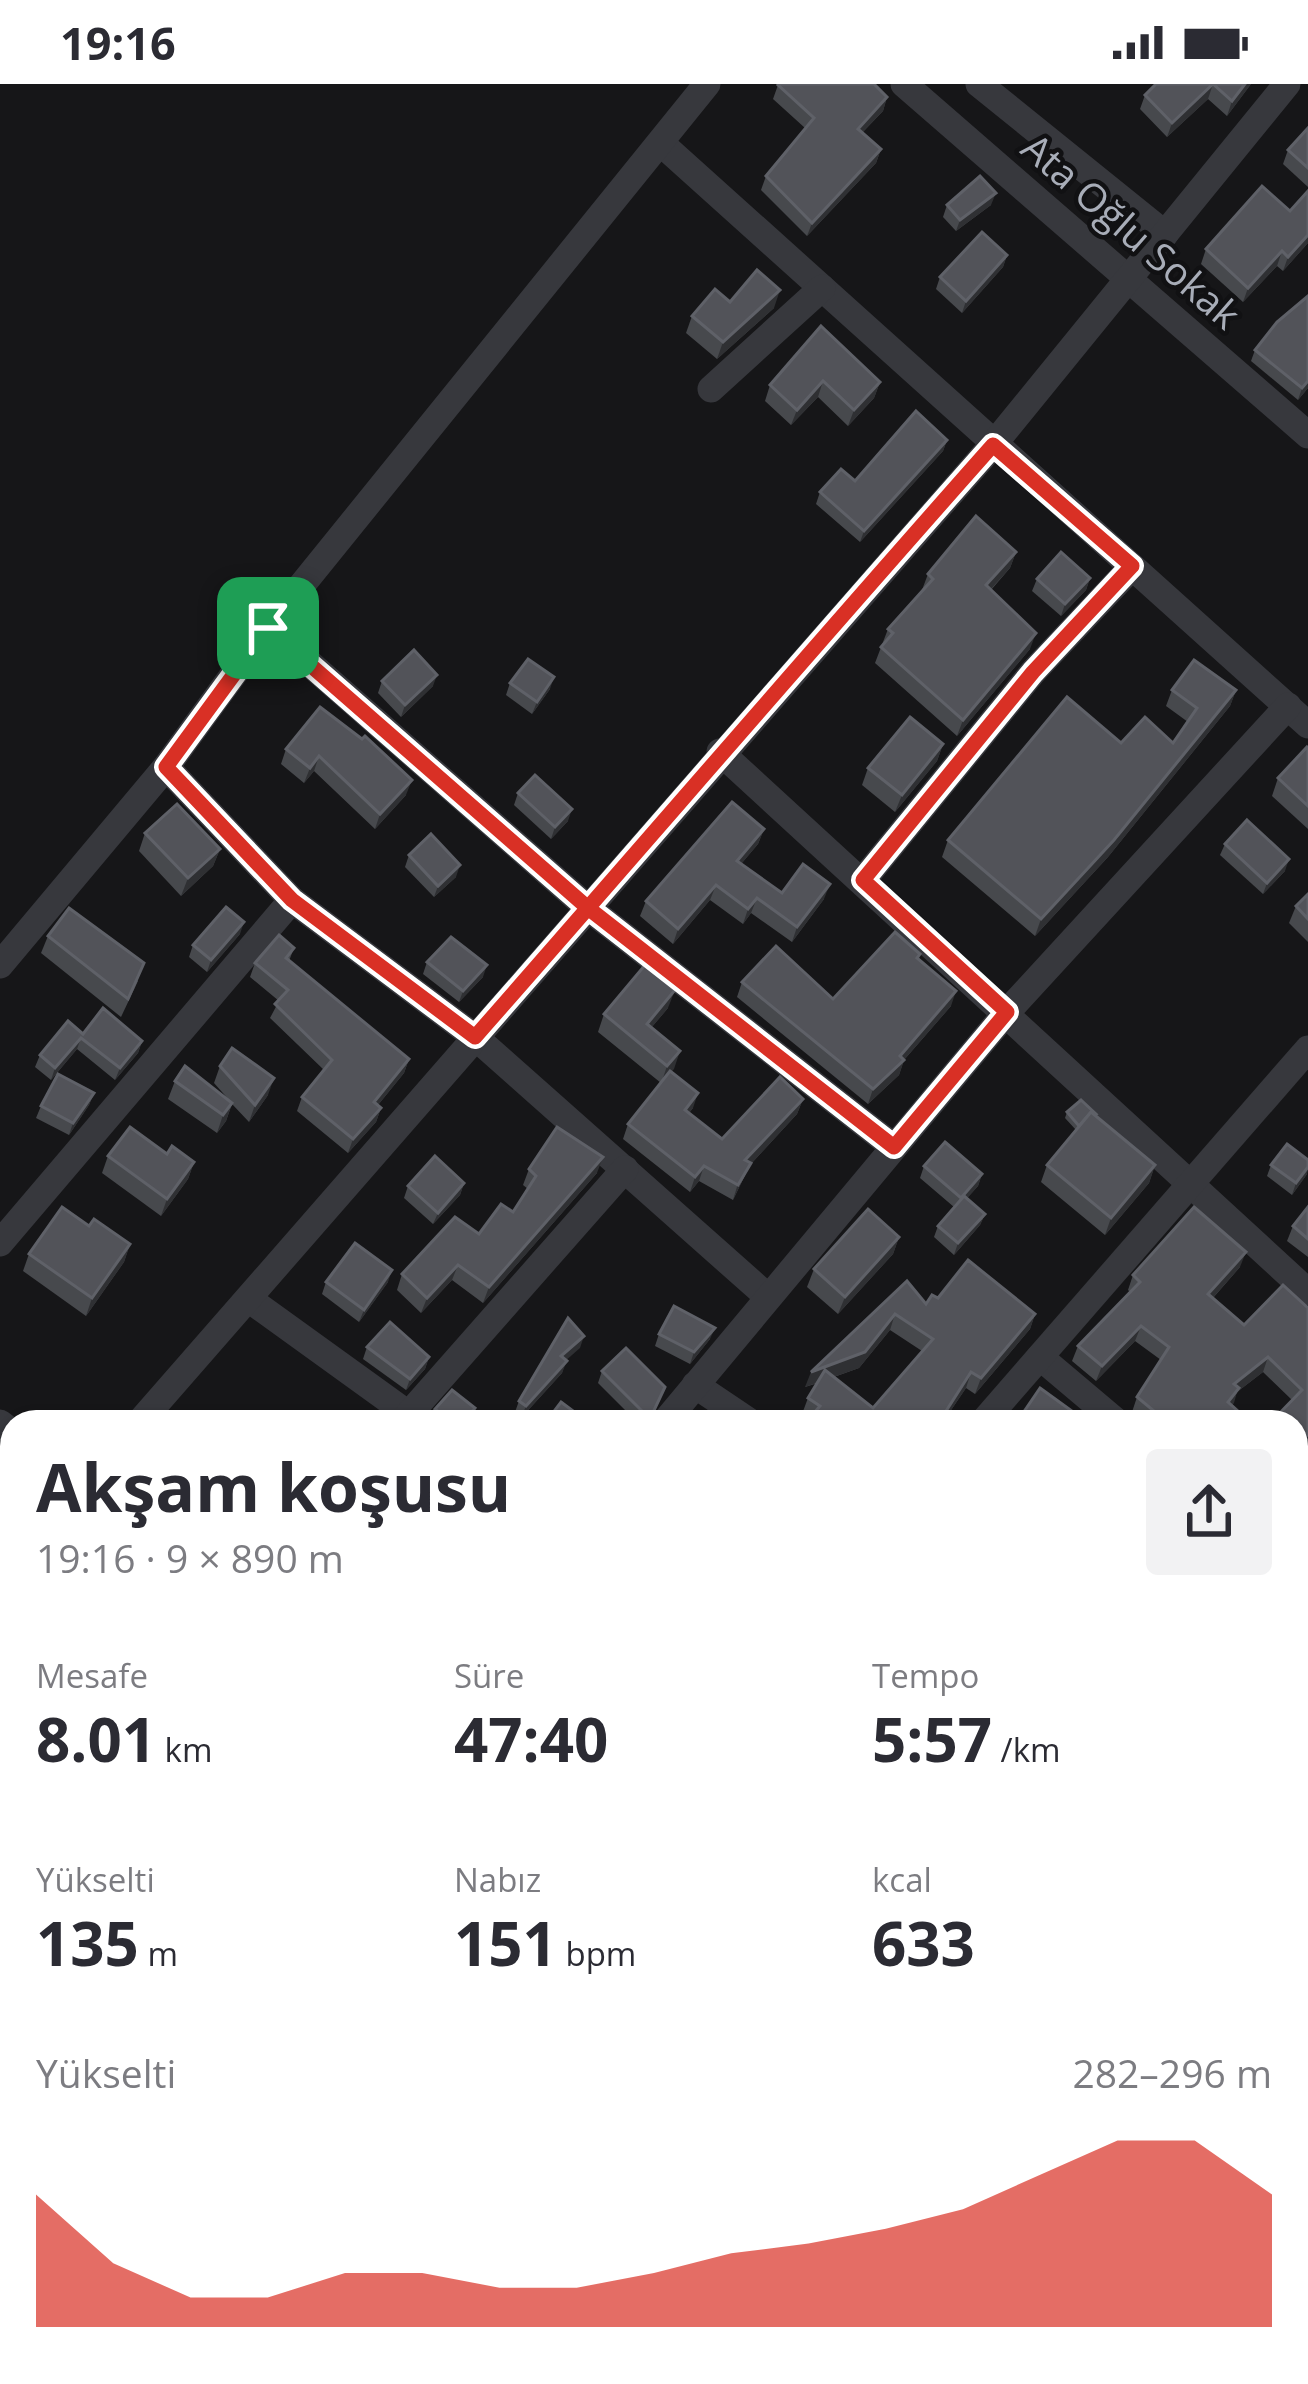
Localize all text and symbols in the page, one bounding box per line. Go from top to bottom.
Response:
text: 19:16 [60,12,176,73]
street label: Ata Oğlu Sokak [1011,120,1253,340]
pin [217,577,319,679]
icon: arrive [235,595,301,661]
text: Akşam koşusu [36,1441,511,1531]
button: share [1146,1449,1272,1575]
text: 19:16 · 9 × 890 m [36,1531,344,1584]
text: Mesafe [36,1653,148,1698]
text: Süre [454,1653,524,1698]
text: Tempo [872,1653,979,1698]
text: 8.01 [36,1698,156,1780]
text: 47:40 [454,1698,608,1780]
text: 5:57 [872,1698,992,1780]
text: km [156,1727,213,1772]
text: /km [992,1727,1061,1772]
text: Yükselti [36,1857,155,1902]
text: Nabız [454,1857,541,1902]
text: kcal [872,1857,932,1902]
text: 135 [36,1902,139,1984]
text: 151 [454,1902,557,1984]
text: 633 [872,1902,975,1984]
text: m [139,1931,178,1976]
text: bpm [557,1931,636,1976]
text: Yükselti [36,2046,176,2099]
text: 282–296 m [1072,2046,1272,2099]

